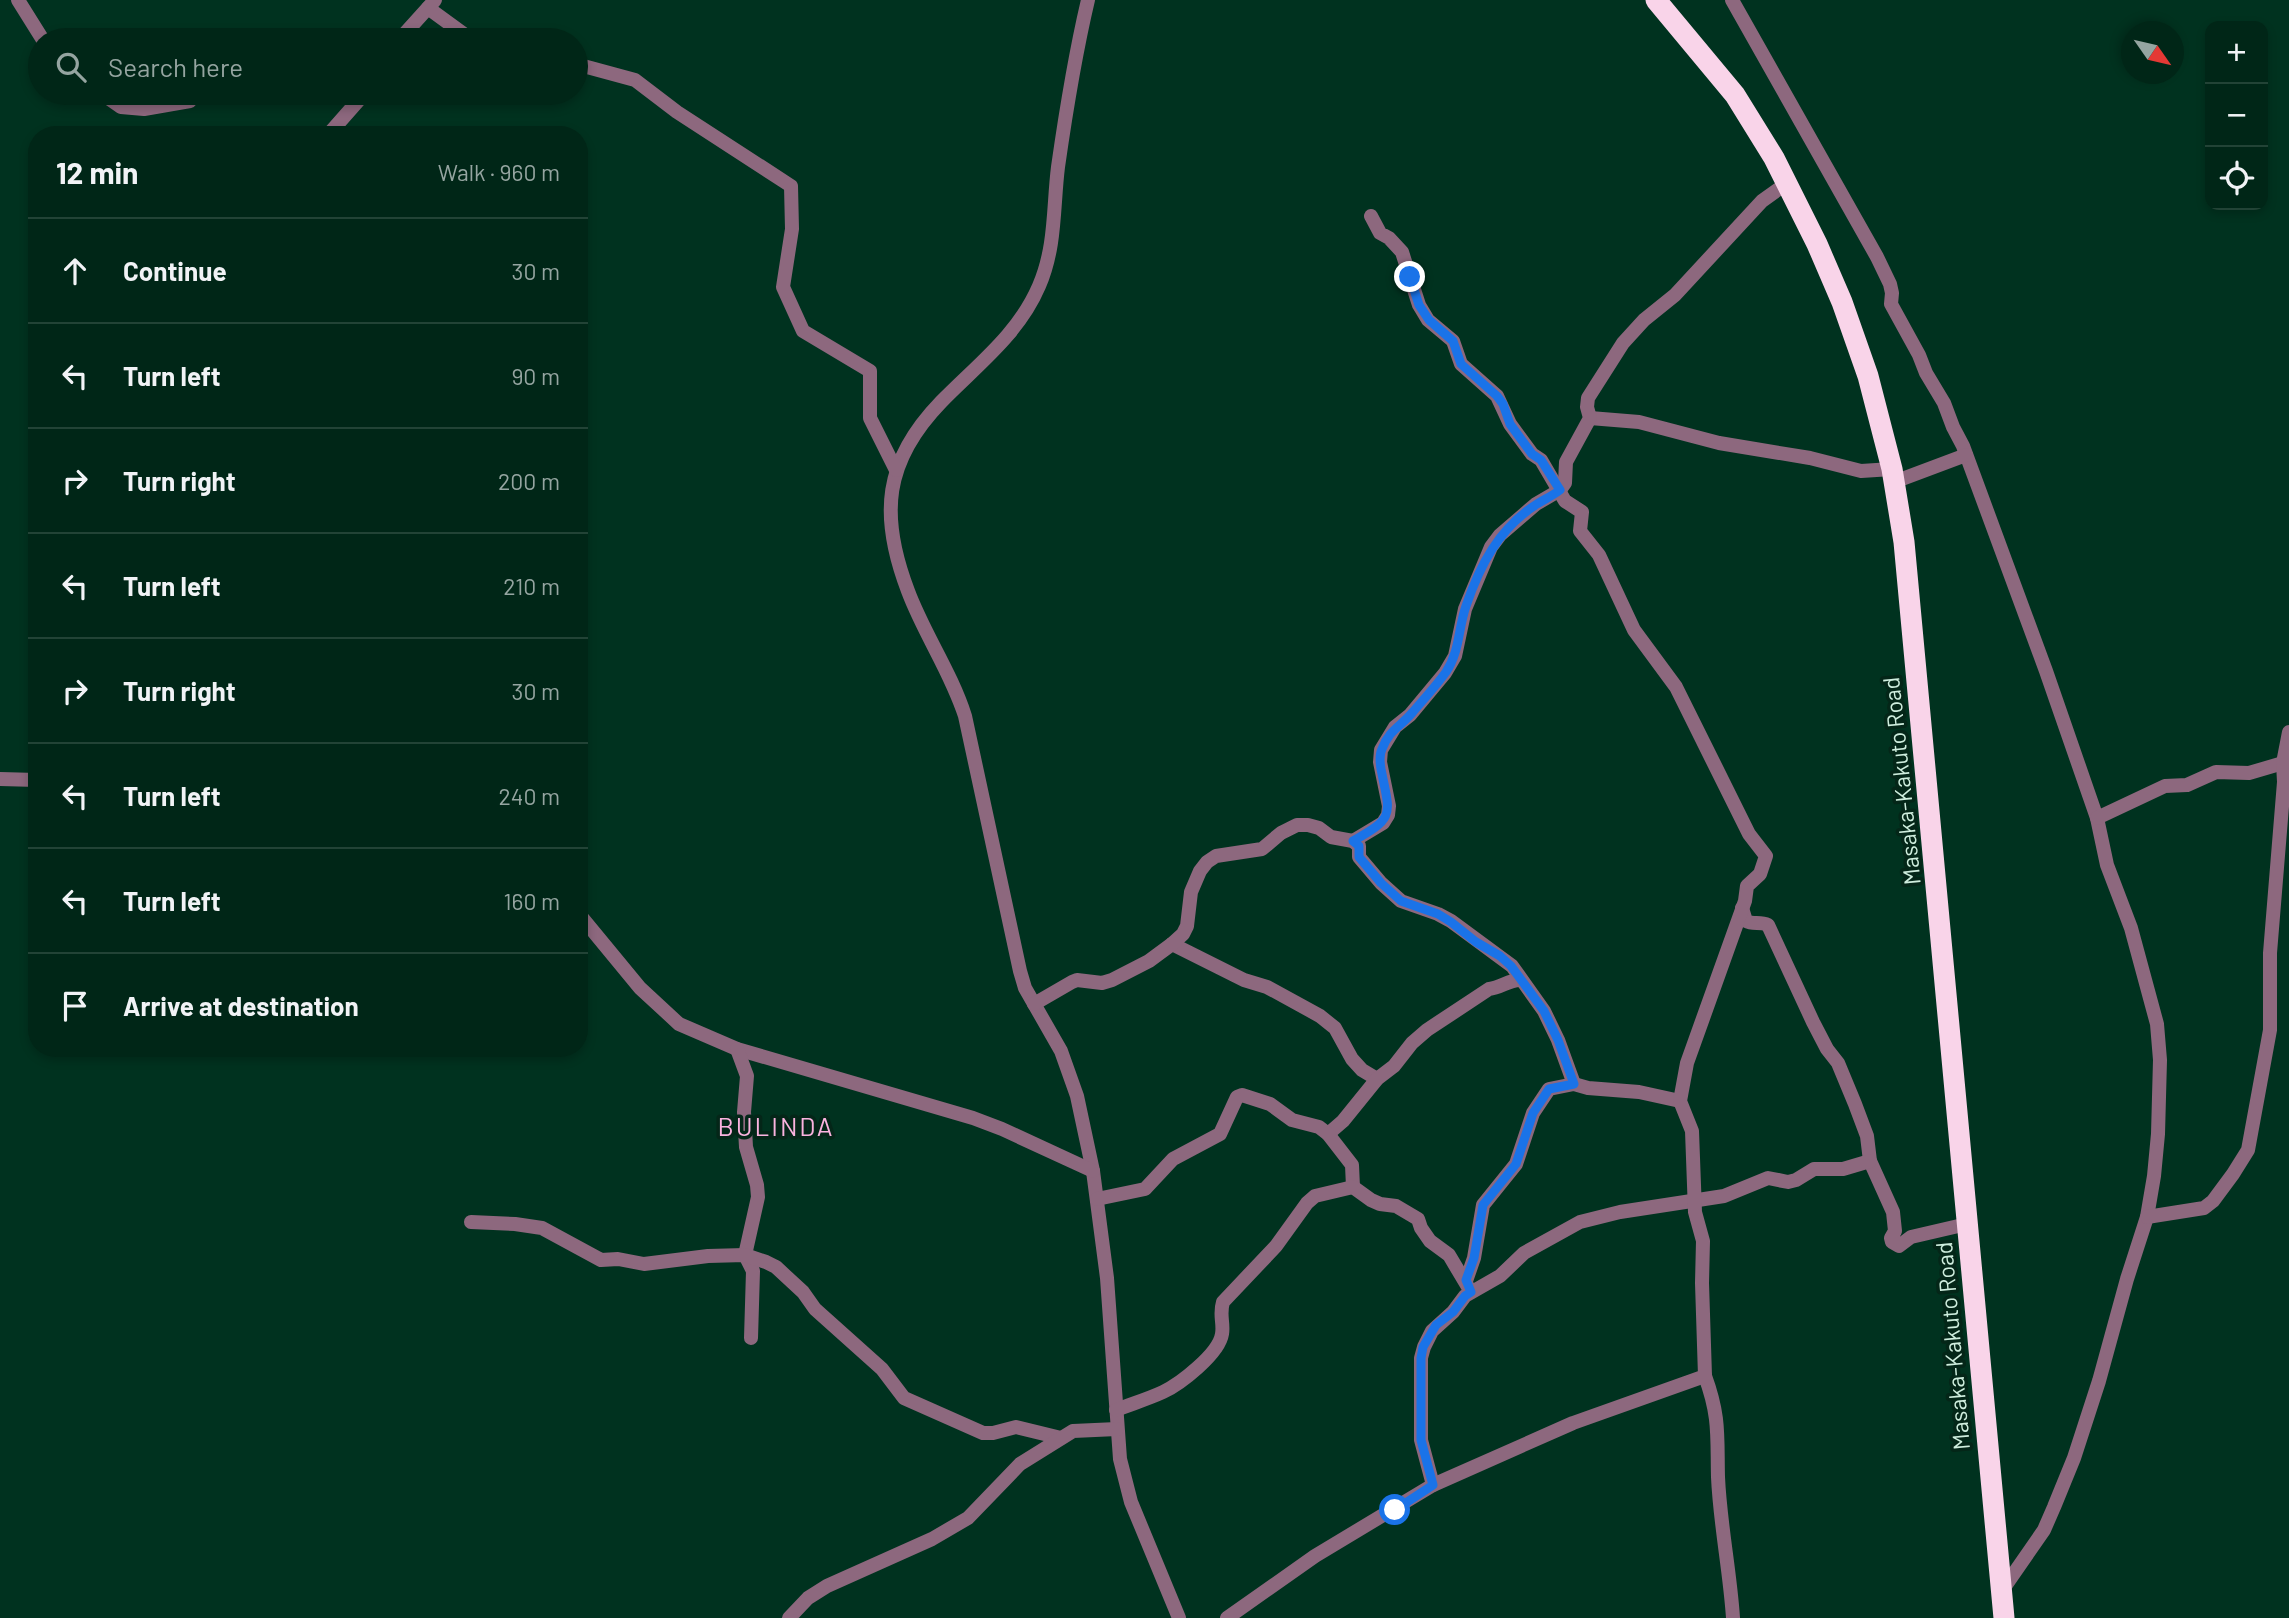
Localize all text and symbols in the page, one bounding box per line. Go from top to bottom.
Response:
north arrow [2121,21,2184,84]
map controls [2205,21,2268,210]
button: + [2205,21,2268,84]
search box [28,28,588,105]
icon: search [52,48,90,86]
text: Search here [108,51,243,82]
button: − [2205,84,2268,147]
button: locate [2205,147,2268,210]
text: 12 min [56,154,139,190]
text: Walk · 960 m [438,158,560,186]
icon: ahead [56,252,94,290]
text: Continue [123,255,227,286]
text: 30 m [512,257,560,285]
route end [1394,261,1425,292]
icon: left [56,357,94,395]
text: Turn left [123,360,221,391]
text: 90 m [511,362,560,390]
icon: right [56,462,94,500]
text: Turn right [123,465,236,496]
text: 200 m [498,467,560,495]
icon: left [56,567,94,605]
text: Turn left [123,570,221,601]
text: 210 m [503,572,560,600]
icon: right [56,672,94,710]
text: Turn right [123,675,236,706]
street label: Masaka-Kakuto Road [1876,676,1926,886]
text: 30 m [512,677,560,705]
icon: left [56,777,94,815]
text: Turn left [123,780,221,811]
text: 240 m [498,782,560,810]
icon: left [56,882,94,920]
text: Turn left [123,885,221,916]
text: 160 m [503,887,560,915]
icon: arrive [56,987,94,1025]
text: Arrive at destination [123,990,359,1021]
district label: BULINDA [717,1110,835,1141]
street label: Masaka-Kakuto Road [1929,1241,1975,1451]
route start [1379,1494,1410,1525]

